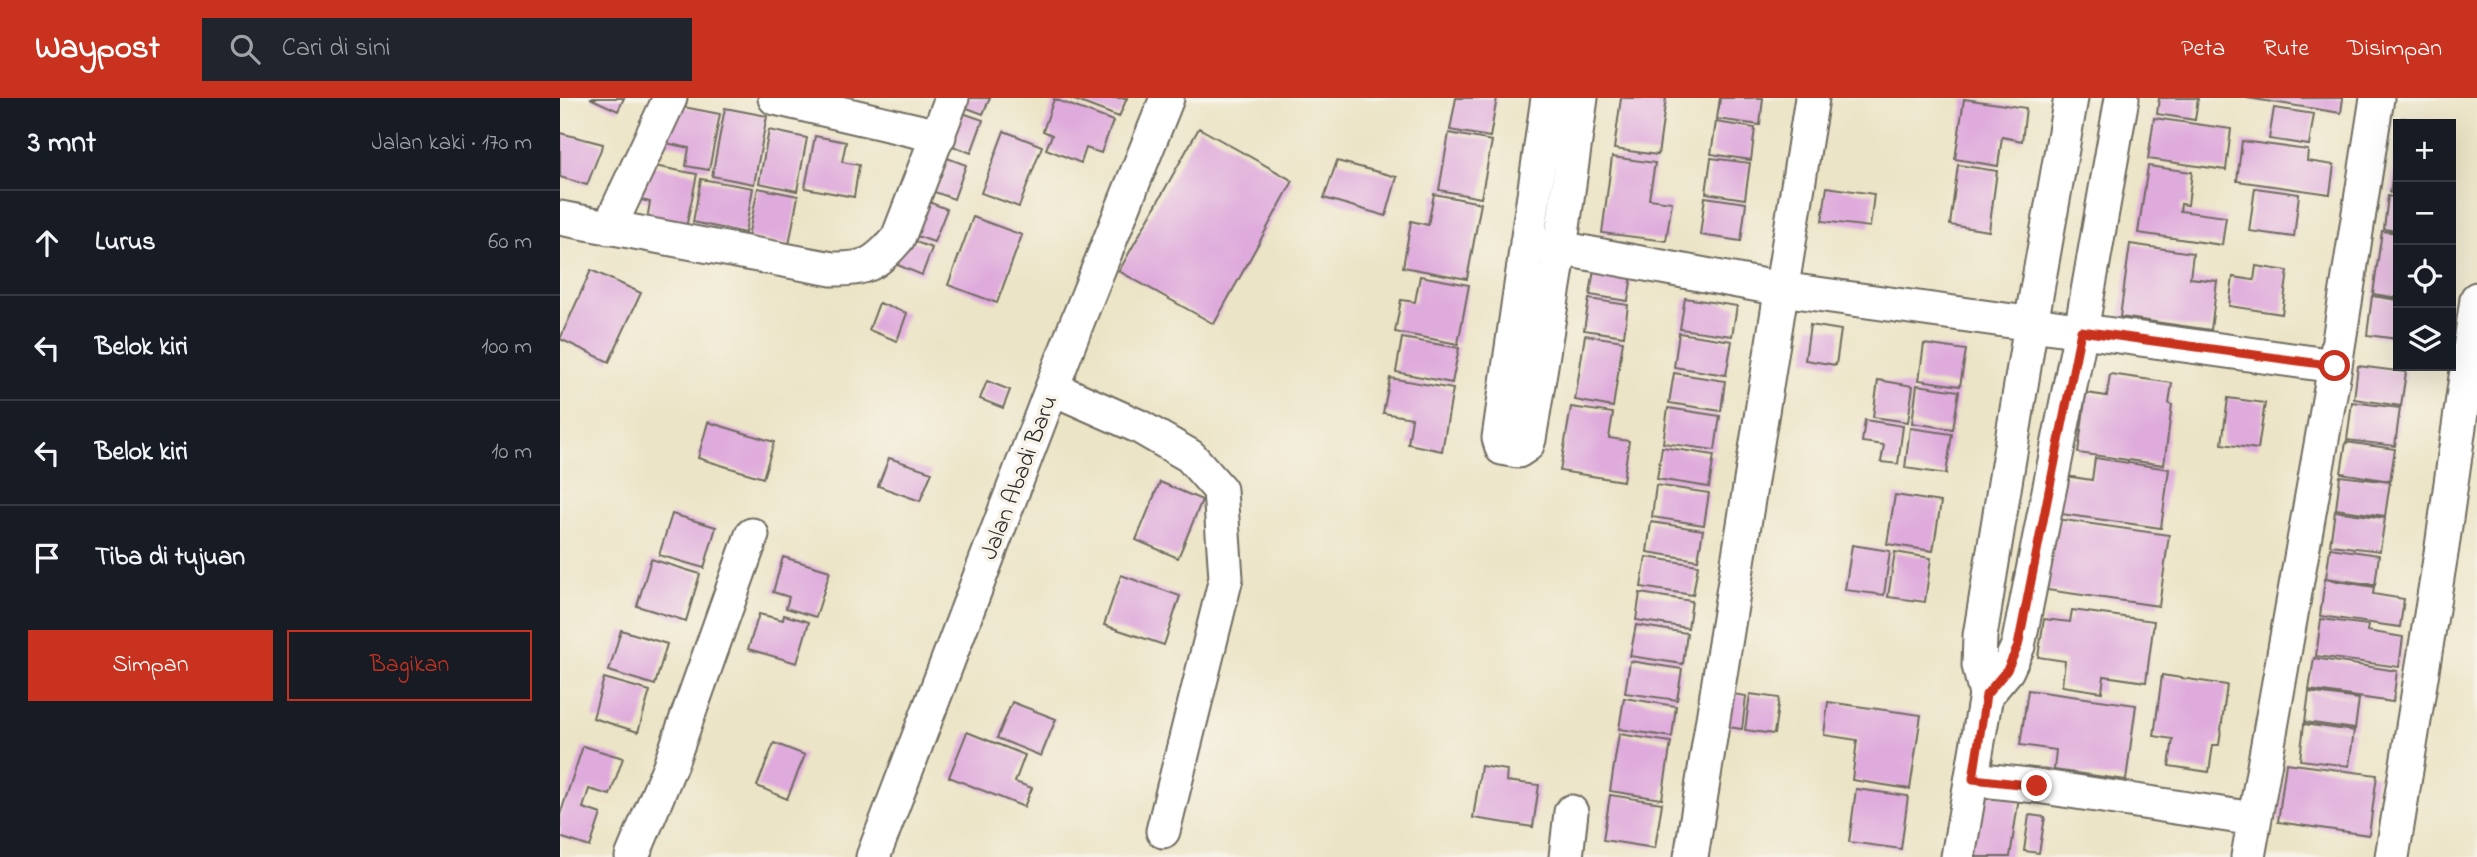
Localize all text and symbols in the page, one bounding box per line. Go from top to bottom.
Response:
search box [202,18,692,81]
text: Waypost [35,25,160,73]
icon: search [226,30,264,68]
text: Cari di sini [282,30,391,68]
text: Peta [2181,32,2225,67]
text: Rute [2263,32,2309,67]
text: Disimpan [2347,32,2442,67]
map controls [2393,119,2456,371]
button: + [2393,119,2456,182]
text: 3 mnt [28,122,96,166]
text: Jalan kaki · 170 m [372,127,532,160]
button: − [2393,182,2456,245]
icon: ahead [28,224,66,262]
text: Lurus [95,224,156,262]
text: 60 m [488,226,532,259]
button: locate [2393,245,2456,308]
button: layers [2393,308,2456,371]
icon: left [28,329,66,367]
text: Belok kiri [95,329,188,367]
text: 100 m [481,331,532,364]
route start [2319,350,2350,381]
street label: Jalan Abadi Baru [973,390,1068,565]
icon: left [28,434,66,472]
text: Belok kiri [95,434,188,472]
text: 10 m [491,436,532,469]
icon: arrive [28,539,66,577]
text: Tiba di tujuan [95,539,245,577]
button: Simpan [28,630,273,701]
button: Bagikan [287,630,532,701]
route end [2021,770,2052,801]

